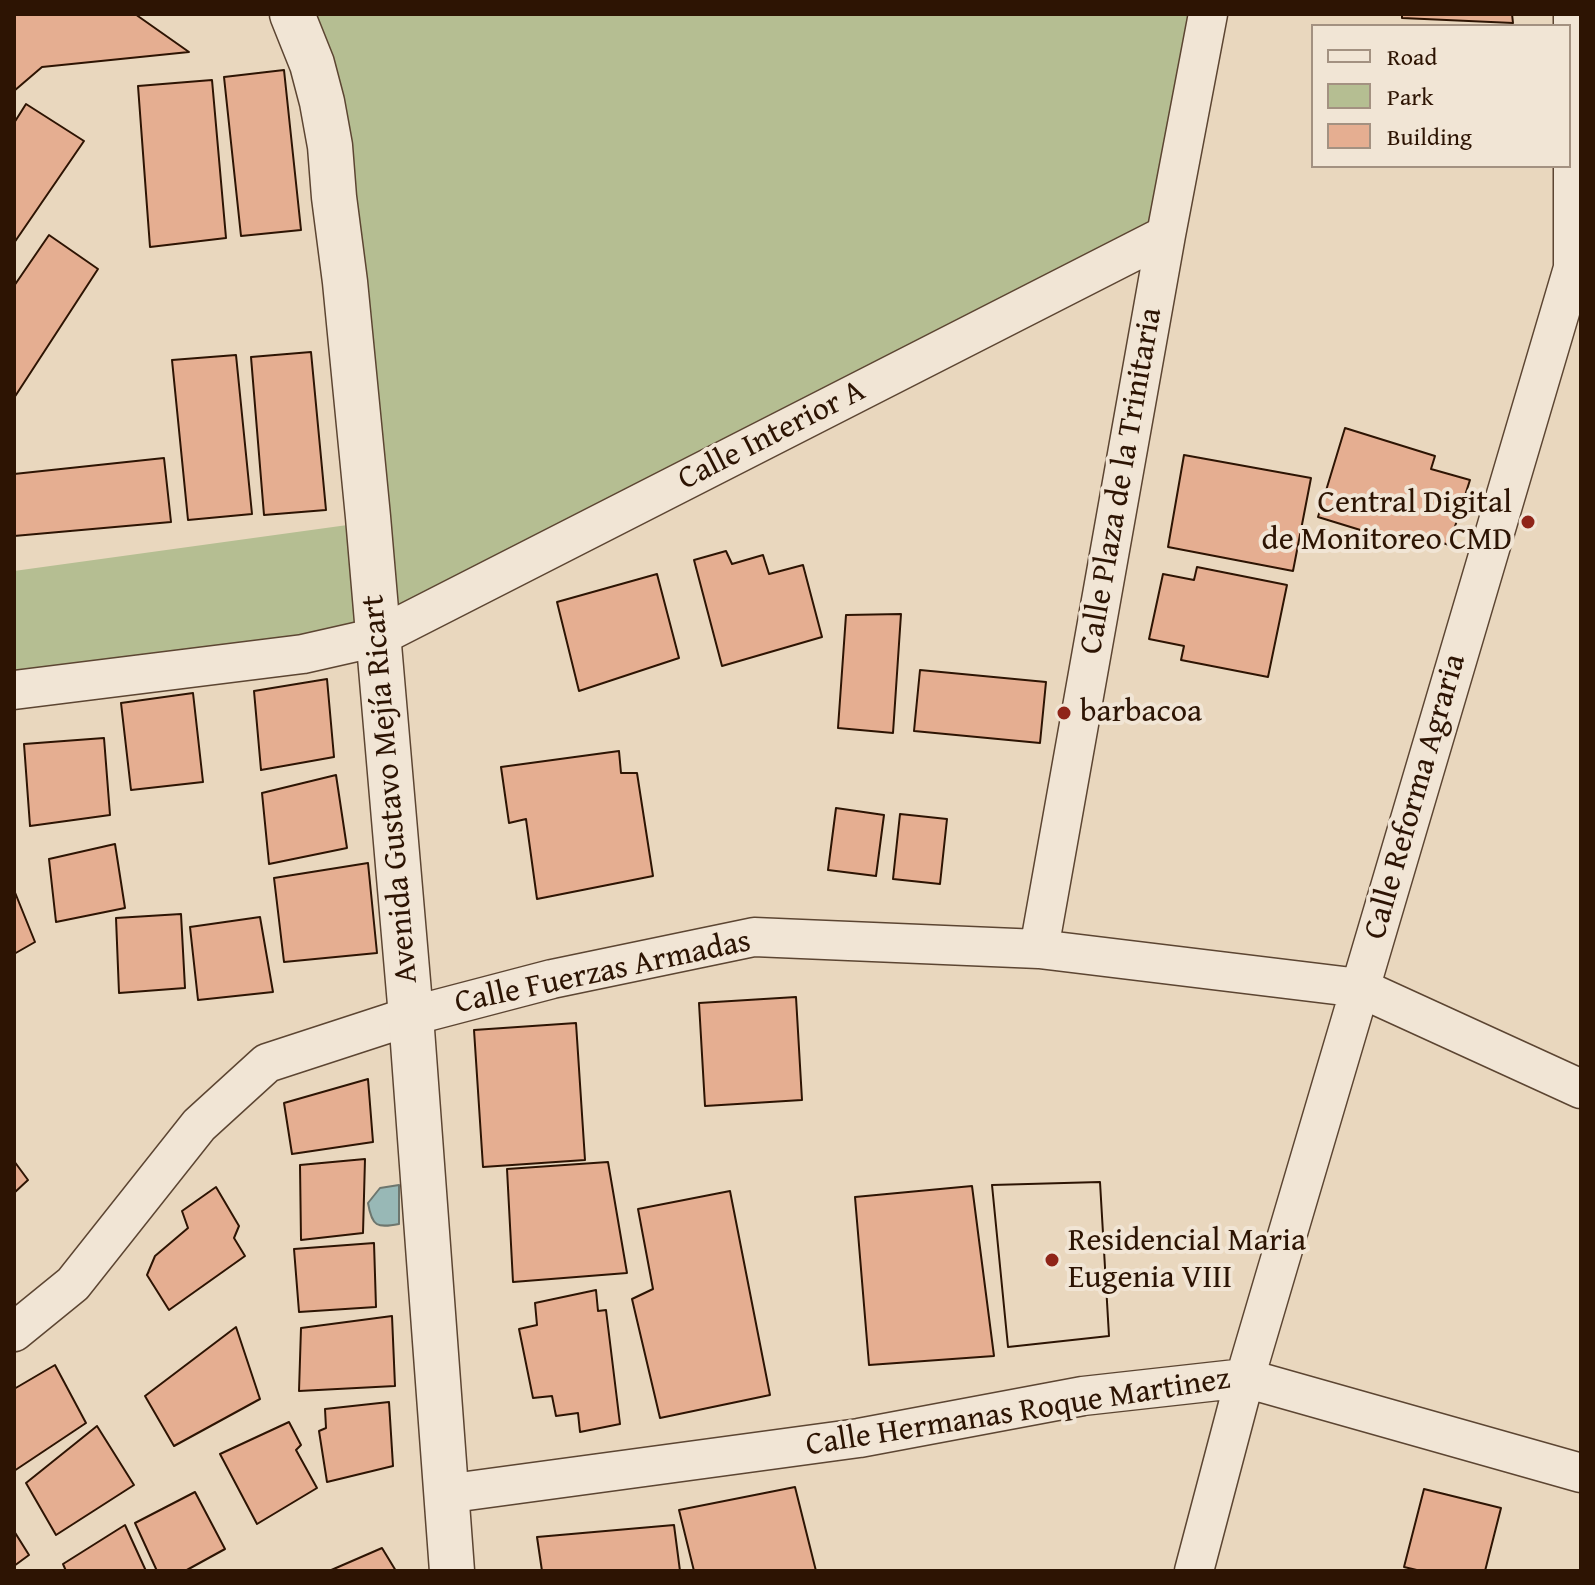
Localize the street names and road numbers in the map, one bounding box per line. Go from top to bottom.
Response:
street label: Calle Plaza de la Trinitaria [1073,305,1171,657]
street label: Calle Interior A [672,372,872,500]
street label: Avenida Gustavo Mejía Ricart [355,593,427,985]
street label: Calle Reforma Agraria [1357,650,1475,944]
street label: Calle Fuerzas Armadas [452,923,754,1023]
street label: Calle Hermanas Roque Martinez [803,1360,1233,1466]

